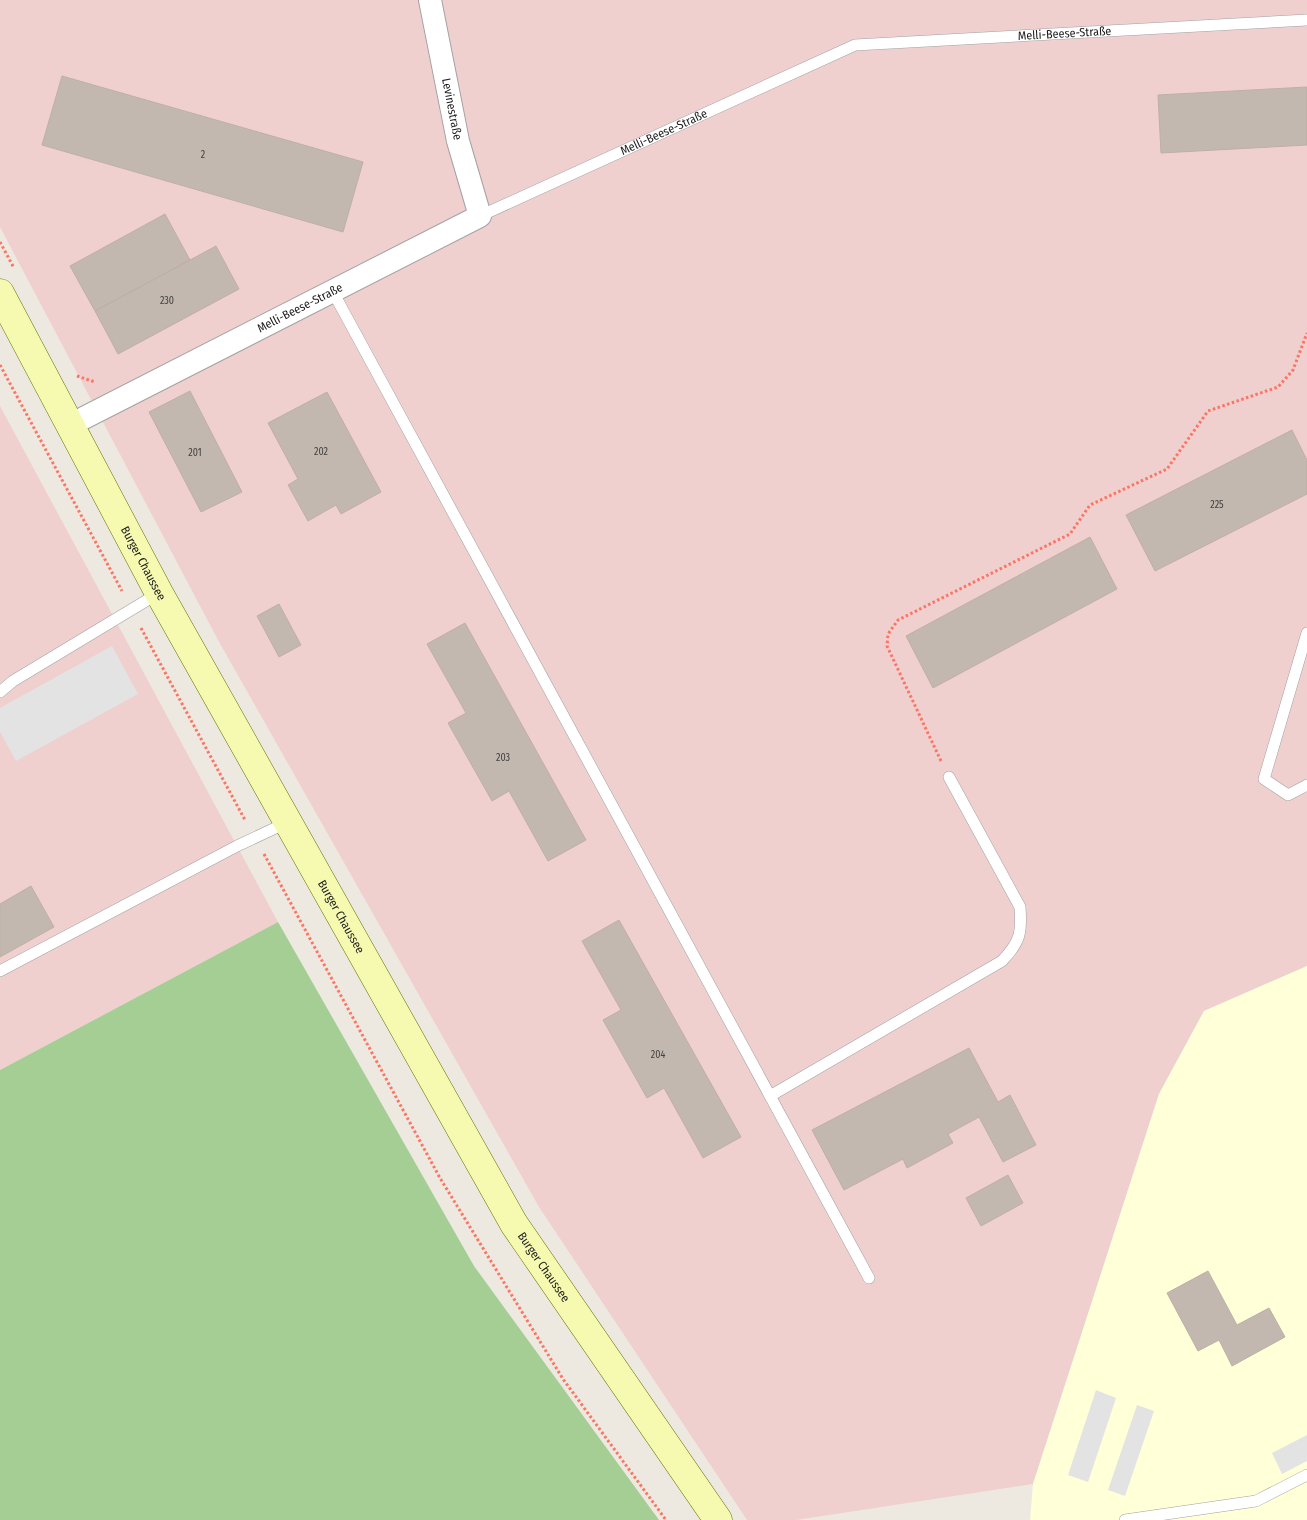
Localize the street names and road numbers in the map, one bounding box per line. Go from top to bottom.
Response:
street label: Melli-Beese-Straße [1017,24,1112,43]
street label: Levinestraße [439,77,465,141]
street label: Melli-Beese-Straße [618,106,709,158]
street label: Melli-Beese-Straße [255,280,345,335]
street label: Burger Chaussee [118,524,169,603]
street label: Burger Chaussee [315,878,367,956]
street label: Burger Chaussee [515,1230,573,1305]

